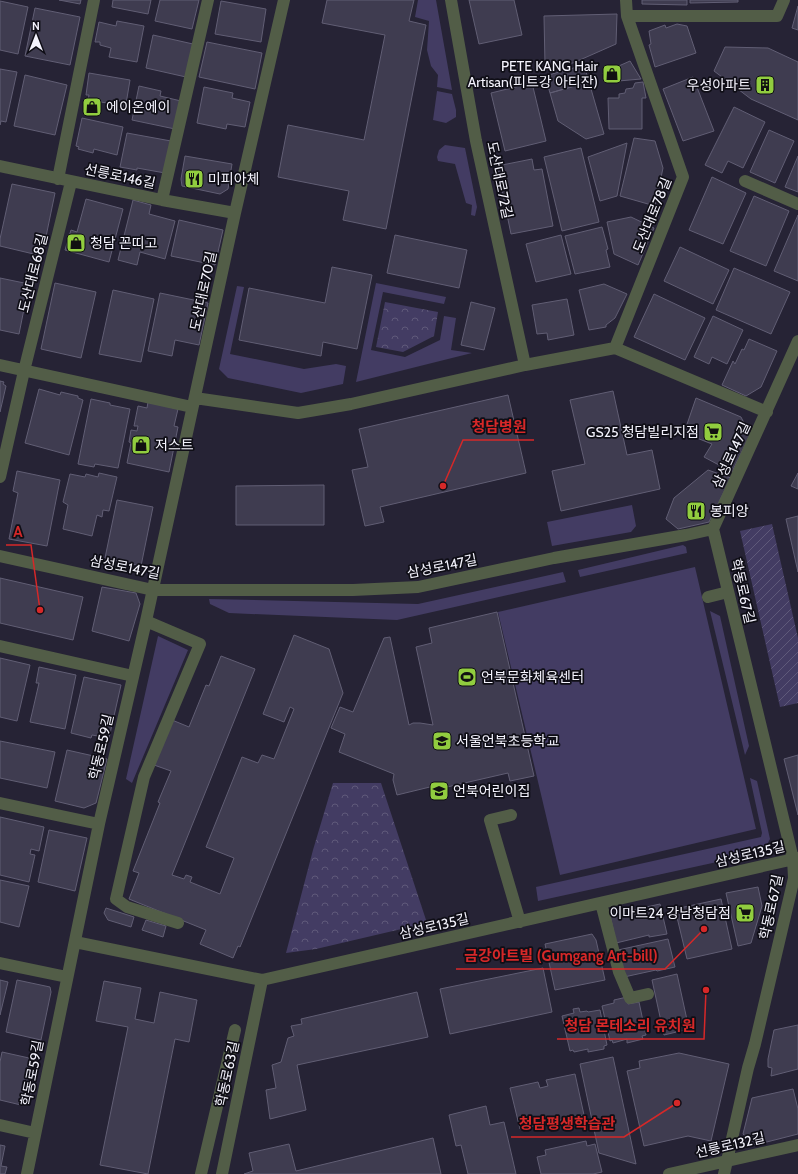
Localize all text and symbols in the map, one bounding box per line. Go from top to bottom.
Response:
north arrow [16,16,56,56]
text: N [32,19,40,33]
place label: PETE KANG Hair Artisan(피트강 아티잔) [468,57,599,91]
shop icon: PETE KANG Hair Artisan(피트강 아티잔) [601,63,623,85]
building icon: 우성아파트 [754,74,776,96]
place label: 우성아파트 [687,76,751,94]
shop icon: 에이온에이 [81,96,103,118]
place label: 에이온에이 [106,98,170,116]
street label: 도산대로72길 [483,140,517,220]
street label: 선릉로146길 [83,160,157,192]
restaurant icon: 미피아체 [183,168,205,190]
place label: 미피아체 [208,170,260,188]
street label: 도산대로78길 [629,175,675,255]
street label: 도산대로68길 [14,232,52,314]
shop icon: 청담 꼰띠고 [65,232,87,254]
place label: 청담 꼰띠고 [90,234,158,252]
street label: 도산대로70길 [186,249,220,333]
callout: 청담병원 [463,413,534,440]
text: 청담병원 [471,418,527,436]
street label: 삼성로147길 [708,419,754,491]
supermarket icon: GS25 청담빌리지점 [702,421,724,443]
place label: GS25 청담빌리지점 [586,423,699,441]
shop icon: 저스트 [130,434,152,456]
place label: 저스트 [155,436,194,454]
restaurant icon: 봉피앙 [685,500,707,522]
place label: 봉피앙 [710,502,749,520]
callout: A [6,518,31,545]
text: A [13,523,23,541]
street label: 삼성로147길 [405,550,479,582]
street label: 삼성로147길 [88,551,162,583]
street label: 학동로67길 [727,557,759,625]
sports icon: 언북문화체육센터 [456,666,478,688]
place label: 언북문화체육센터 [481,668,584,686]
street label: 학동로59길 [85,712,117,782]
school or university icon: 서울언북초등학교 [431,730,453,752]
place label: 서울언북초등학교 [456,732,559,750]
school or university icon: 언북어린이집 [428,780,450,802]
place label: 언북어린이집 [453,782,530,800]
street label: 삼성로135길 [713,837,787,871]
street label: 학동로67길 [755,873,787,941]
supermarket icon: 이마트24 강남청담점 [734,902,756,924]
place label: 이마트24 강남청담점 [609,904,731,922]
street label: 삼성로135길 [397,909,471,943]
callout: 금강아트빌 (Gumgang Art-bill) [456,942,665,969]
text: 금강아트빌 (Gumgang Art-bill) [464,947,658,965]
callout: 청담 몬테소리 유치원 [557,1012,704,1039]
text: 청담 몬테소리 유치원 [565,1017,695,1035]
street label: 학동로59길 [17,1038,47,1108]
street label: 학동로63길 [211,1039,243,1109]
callout: 청담평생학습관 [511,1110,624,1137]
text: 청담평생학습관 [519,1115,615,1133]
street label: 선릉로132길 [693,1128,767,1162]

